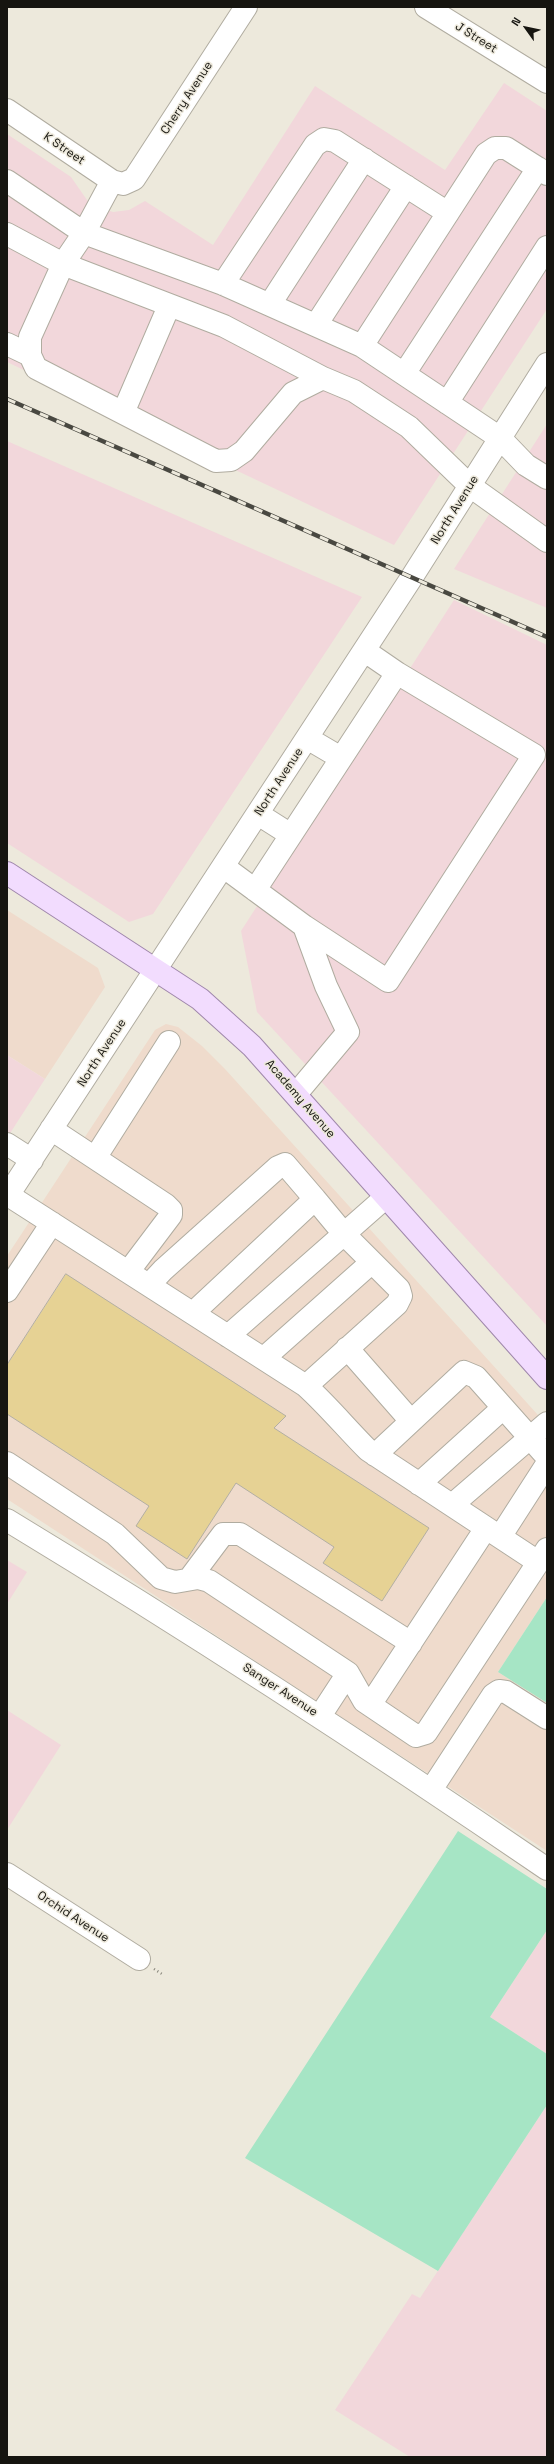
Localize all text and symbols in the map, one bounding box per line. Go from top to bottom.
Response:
north arrow [506,8,546,48]
text: N [508,15,524,28]
street label: J Street [452,19,500,57]
street label: Cherry Avenue [158,59,216,137]
street label: K Street [40,130,88,168]
street label: North Avenue [428,473,482,547]
street label: North Avenue [252,745,306,819]
street label: North Avenue [75,1016,129,1090]
street label: Academy Avenue [262,1057,338,1141]
street label: Sanger Avenue [240,1660,320,1720]
street label: Orchid Avenue [34,1888,112,1946]

